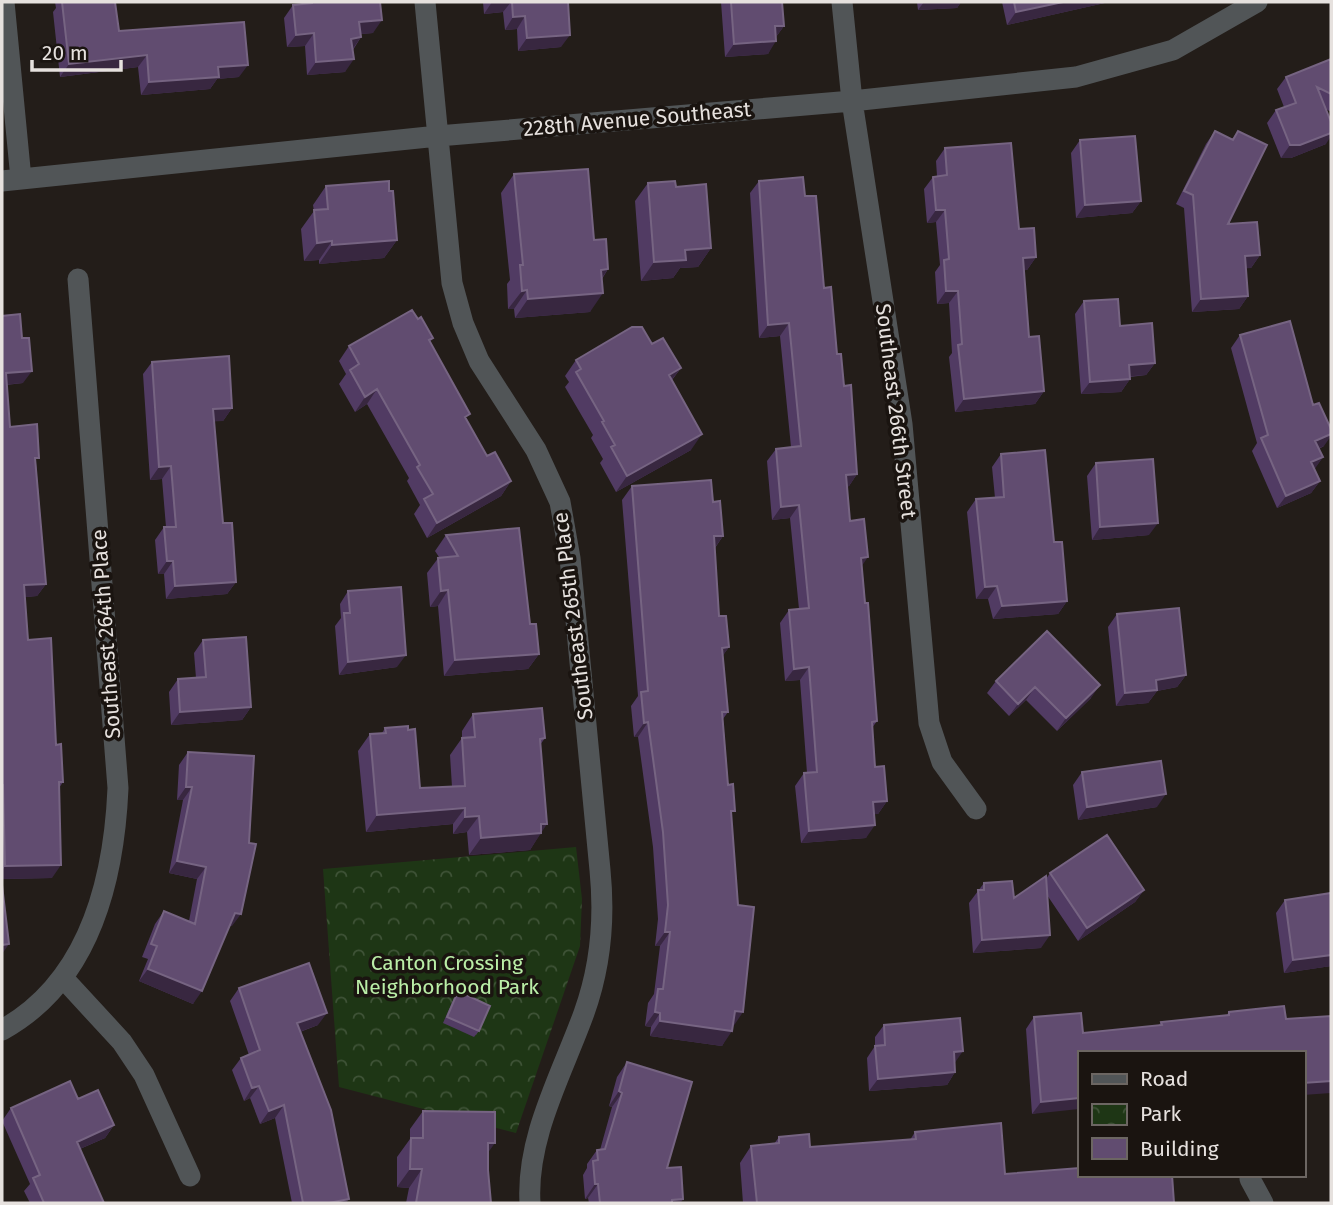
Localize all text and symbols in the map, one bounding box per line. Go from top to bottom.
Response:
scale bar [32,28,121,72]
text: 20 m [42,40,88,66]
street label: 228th Avenue Southeast [522,96,752,142]
street label: Southeast 266th Street [870,302,922,520]
street label: Southeast 265th Place [547,511,599,721]
street label: Southeast 264th Place [86,528,126,740]
park label: Canton Crossing Neighborhood Park [355,950,539,1000]
legend [1078,1051,1305,1177]
text: Road [1140,1066,1188,1092]
text: Park [1140,1101,1182,1127]
text: Building [1140,1136,1219,1162]

